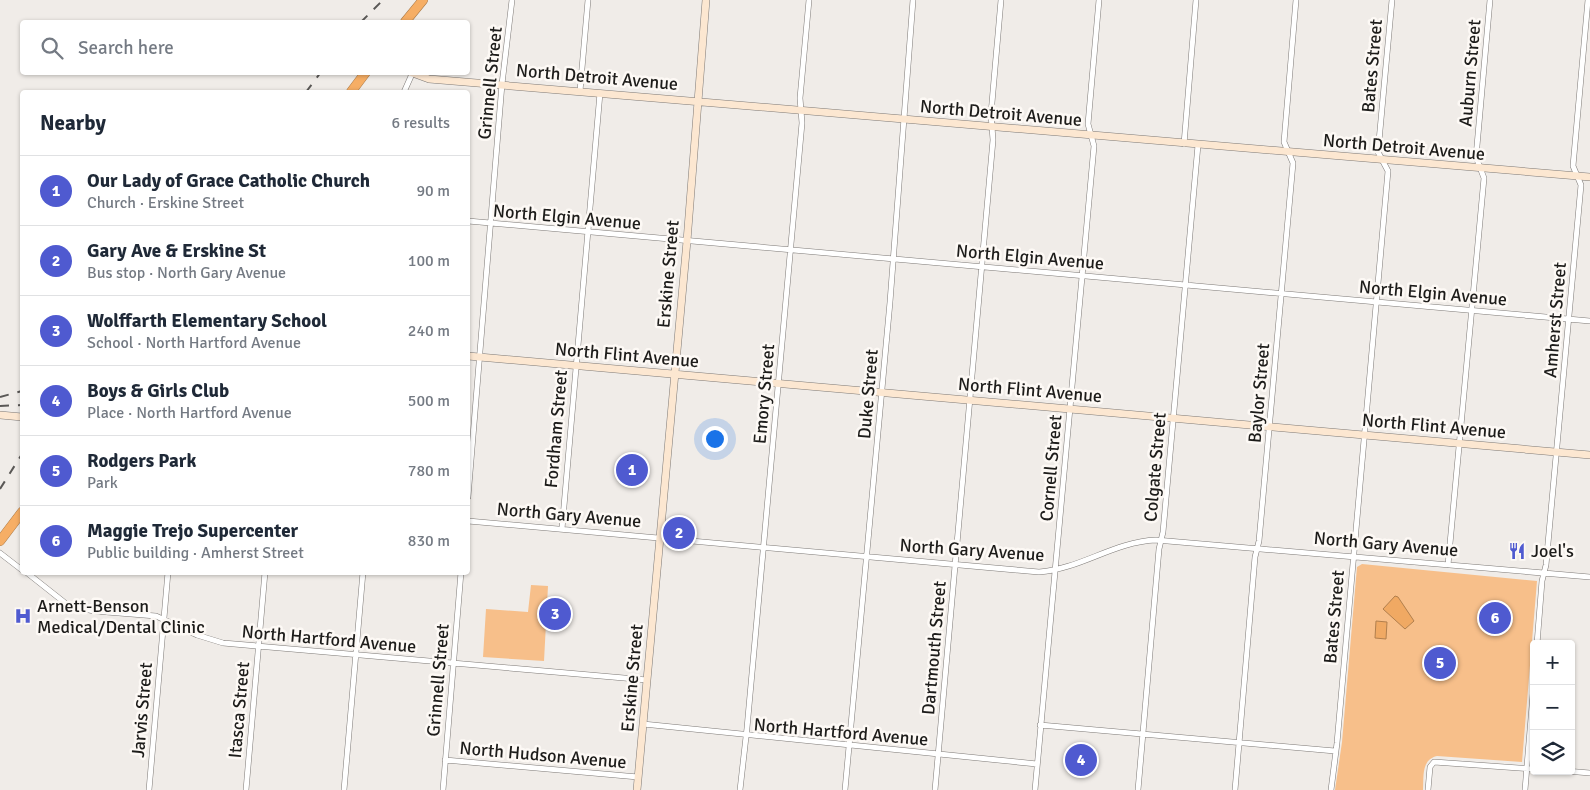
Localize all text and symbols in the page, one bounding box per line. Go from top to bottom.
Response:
street label: Bates Street [1357,18,1387,114]
street label: Auburn Street [1454,19,1486,127]
search box [20,20,470,75]
street label: Grinnell Street [473,26,507,140]
icon: search [38,34,66,62]
text: Search here [78,36,174,60]
street label: North Detroit Avenue [515,59,679,95]
street label: North Detroit Avenue [919,95,1083,131]
text: Nearby [40,110,106,136]
text: 6 results [391,113,450,133]
street label: North Detroit Avenue [1322,129,1486,165]
text: Our Lady of Grace Catholic Church [87,169,370,193]
text: 1 [52,181,60,201]
text: 90 m [416,181,450,201]
text: Church · Erskine Street [87,193,244,213]
street label: North Elgin Avenue [492,200,642,234]
street label: Erskine Street [652,219,684,329]
text: Gary Ave & Erskine St [87,239,266,263]
street label: North Elgin Avenue [955,240,1105,274]
text: 2 [52,251,60,271]
text: 100 m [408,251,450,271]
street label: Amherst Street [1539,261,1571,379]
text: Bus stop · North Gary Avenue [87,263,286,283]
street label: North Elgin Avenue [1358,276,1508,310]
text: Wolffarth Elementary School [87,309,327,333]
text: 3 [52,321,60,341]
text: 240 m [408,321,450,341]
text: School · North Hartford Avenue [87,333,301,353]
street label: North Flint Avenue [554,338,700,372]
street label: Baylor Street [1244,342,1274,444]
street label: Emory Street [749,343,779,445]
street label: Duke Street [853,348,883,440]
street label: Fordham Street [540,369,572,489]
street label: North Flint Avenue [957,373,1103,407]
text: Boys & Girls Club [87,379,229,403]
text: 4 [52,391,60,411]
text: 500 m [408,391,450,411]
text: Place · North Hartford Avenue [87,403,292,423]
street label: North Flint Avenue [1361,409,1507,443]
street label: Colgate Street [1139,411,1171,523]
street label: Cornell Street [1035,414,1067,522]
your location [702,426,728,452]
text: Rodgers Park [87,449,196,473]
pin: 1 [616,451,648,489]
text: 5 [52,461,60,481]
text: 780 m [408,461,450,481]
text: Park [87,473,118,493]
street label: North Gary Avenue [496,498,642,532]
pin: 2 [663,514,695,552]
text: Maggie Trejo Supercenter [87,519,298,543]
street label: North Gary Avenue [1313,527,1459,561]
text: 6 [52,531,60,551]
text: 830 m [408,531,450,551]
street label: North Gary Avenue [899,534,1045,566]
place label: Joel's [1531,540,1574,562]
restaurant icon: Joel's [1507,541,1527,561]
text: Public building · Amherst Street [87,543,304,563]
street label: Bates Street [1319,569,1349,665]
street label: Dartmouth Street [917,580,951,716]
place label: Arnett-Benson Medical/Dental Clinic [37,595,205,638]
pin: 3 [539,595,571,633]
pin: 6 [1479,599,1511,637]
hospital icon: Arnett-Benson Medical/Dental Clinic [13,606,33,626]
street label: North Hartford Avenue [241,620,417,658]
street label: Grinnell Street [422,623,454,737]
street label: Erskine Street [616,623,648,733]
map controls [1530,640,1575,775]
button: + [1530,640,1575,685]
pin: 5 [1424,644,1456,682]
street label: Jarvis Street [127,661,157,759]
street label: Itasca Street [224,661,254,759]
button: − [1530,685,1575,730]
street label: North Hartford Avenue [753,713,929,751]
button: layers [1530,730,1575,775]
street label: North Hudson Avenue [459,737,627,773]
pin: 4 [1065,741,1097,779]

